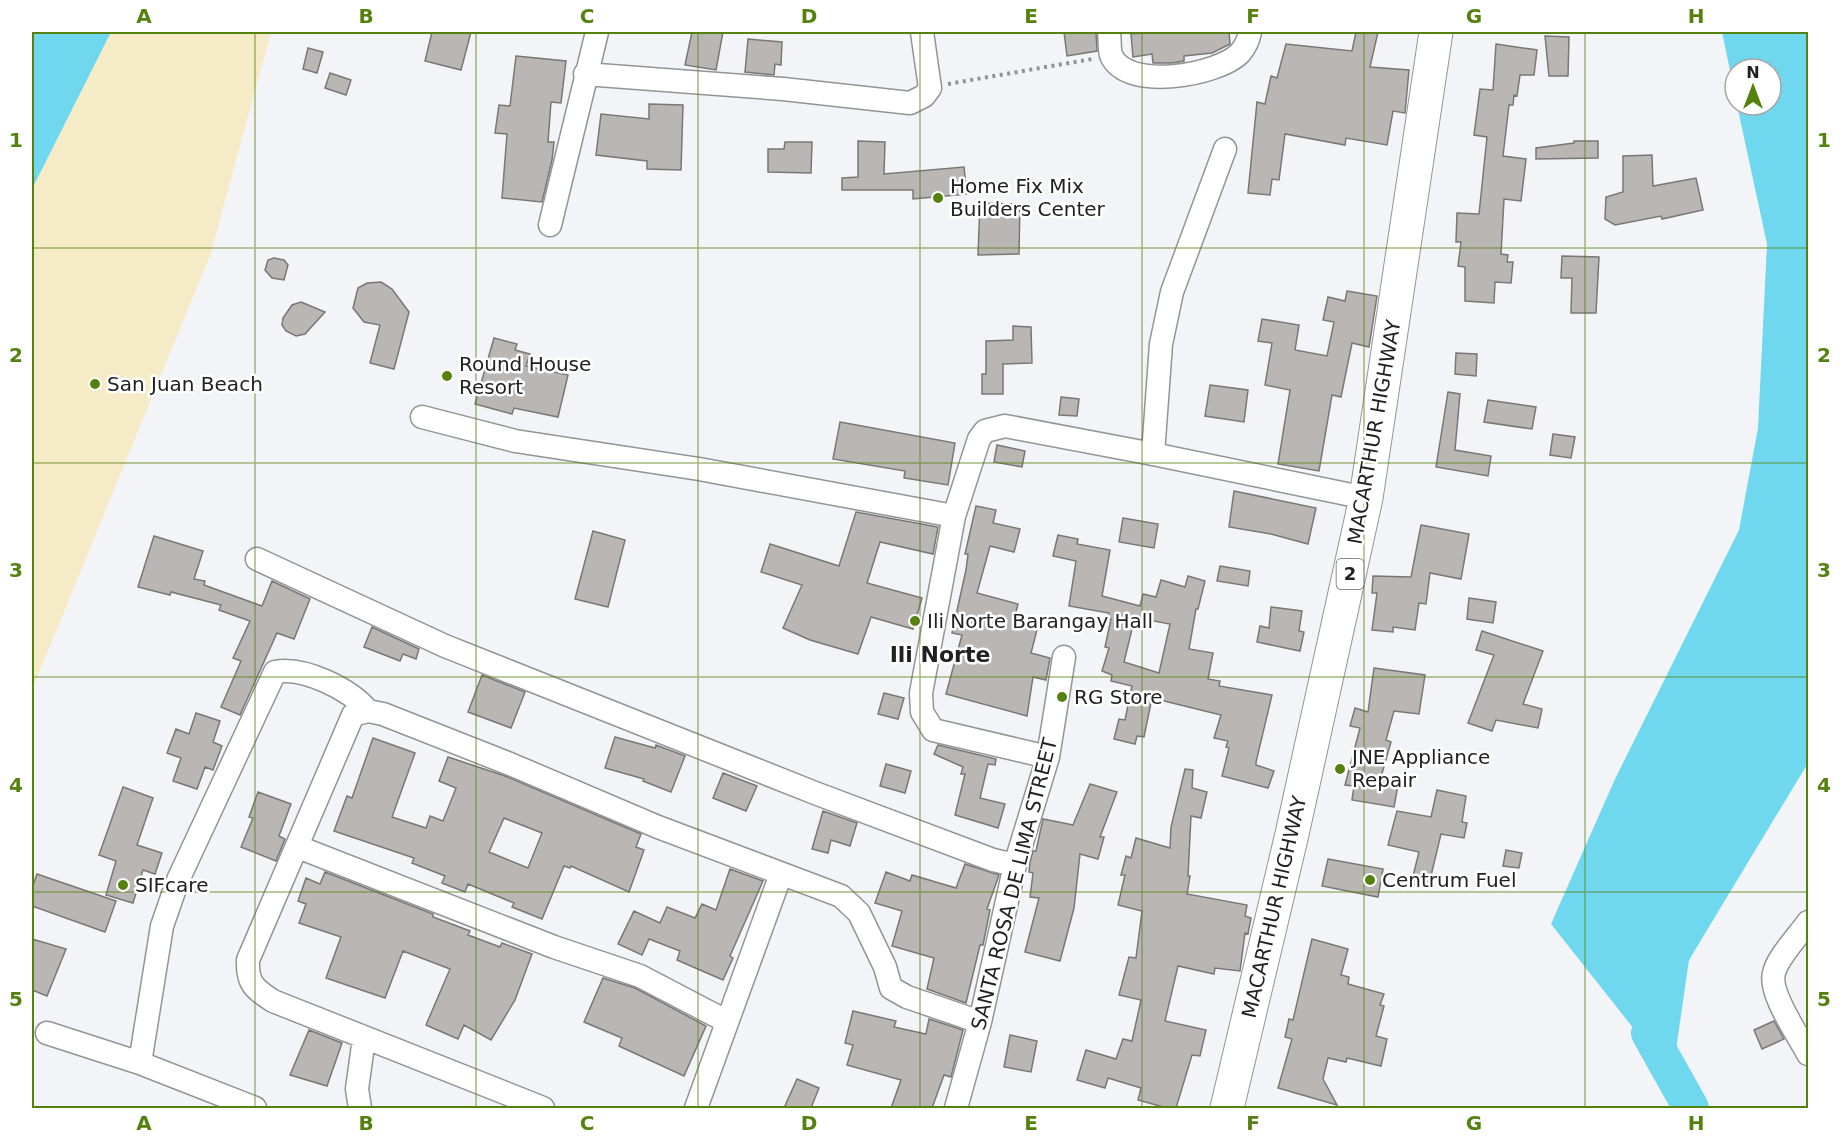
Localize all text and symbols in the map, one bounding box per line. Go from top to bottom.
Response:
text: A [136,4,152,28]
text: B [358,4,374,28]
text: C [580,4,594,28]
text: D [801,4,817,28]
text: E [1024,4,1038,28]
text: F [1246,4,1260,28]
text: G [1466,4,1482,28]
text: H [1688,4,1704,28]
north arrow [1723,57,1783,117]
text: N [1746,63,1760,82]
text: 1 [9,128,23,152]
text: 1 [1817,128,1831,152]
place label: Home Fix Mix Builders Center [950,174,1106,221]
marker: Home Fix Mix Builders Center [931,191,945,205]
street label: MACARTHUR HIGHWAY [1342,317,1406,546]
text: 2 [9,343,23,367]
text: 2 [1817,343,1831,367]
place label: Round House Resort [459,352,591,399]
marker: Round House Resort [440,369,454,383]
place label: San Juan Beach [107,372,263,396]
marker: San Juan Beach [88,377,102,391]
text: 3 [9,558,23,582]
text: 3 [1817,558,1831,582]
road number: 2 [1336,559,1364,589]
place label: Ili Norte Barangay Hall [927,609,1153,633]
marker: Ili Norte Barangay Hall [908,614,922,628]
district label: Ili Norte [890,642,990,667]
place label: RG Store [1074,685,1163,709]
marker: RG Store [1055,690,1069,704]
street label: SANTA ROSA DE LIMA STREET [966,735,1062,1033]
place label: JNE Appliance Repair [1350,745,1490,792]
marker: JNE Appliance Repair [1333,762,1347,776]
text: 4 [9,773,23,797]
text: 4 [1817,773,1831,797]
street label: MACARTHUR HIGHWAY [1237,793,1311,1020]
place label: Centrum Fuel [1382,868,1516,892]
place label: SIFcare [135,873,208,897]
marker: Centrum Fuel [1363,873,1377,887]
marker: SIFcare [116,878,130,892]
text: 5 [9,987,23,1011]
text: 5 [1817,987,1831,1011]
text: A [136,1111,152,1135]
text: B [358,1111,374,1135]
text: C [580,1111,594,1135]
text: D [801,1111,817,1135]
text: E [1024,1111,1038,1135]
text: F [1246,1111,1260,1135]
text: G [1466,1111,1482,1135]
text: H [1688,1111,1704,1135]

